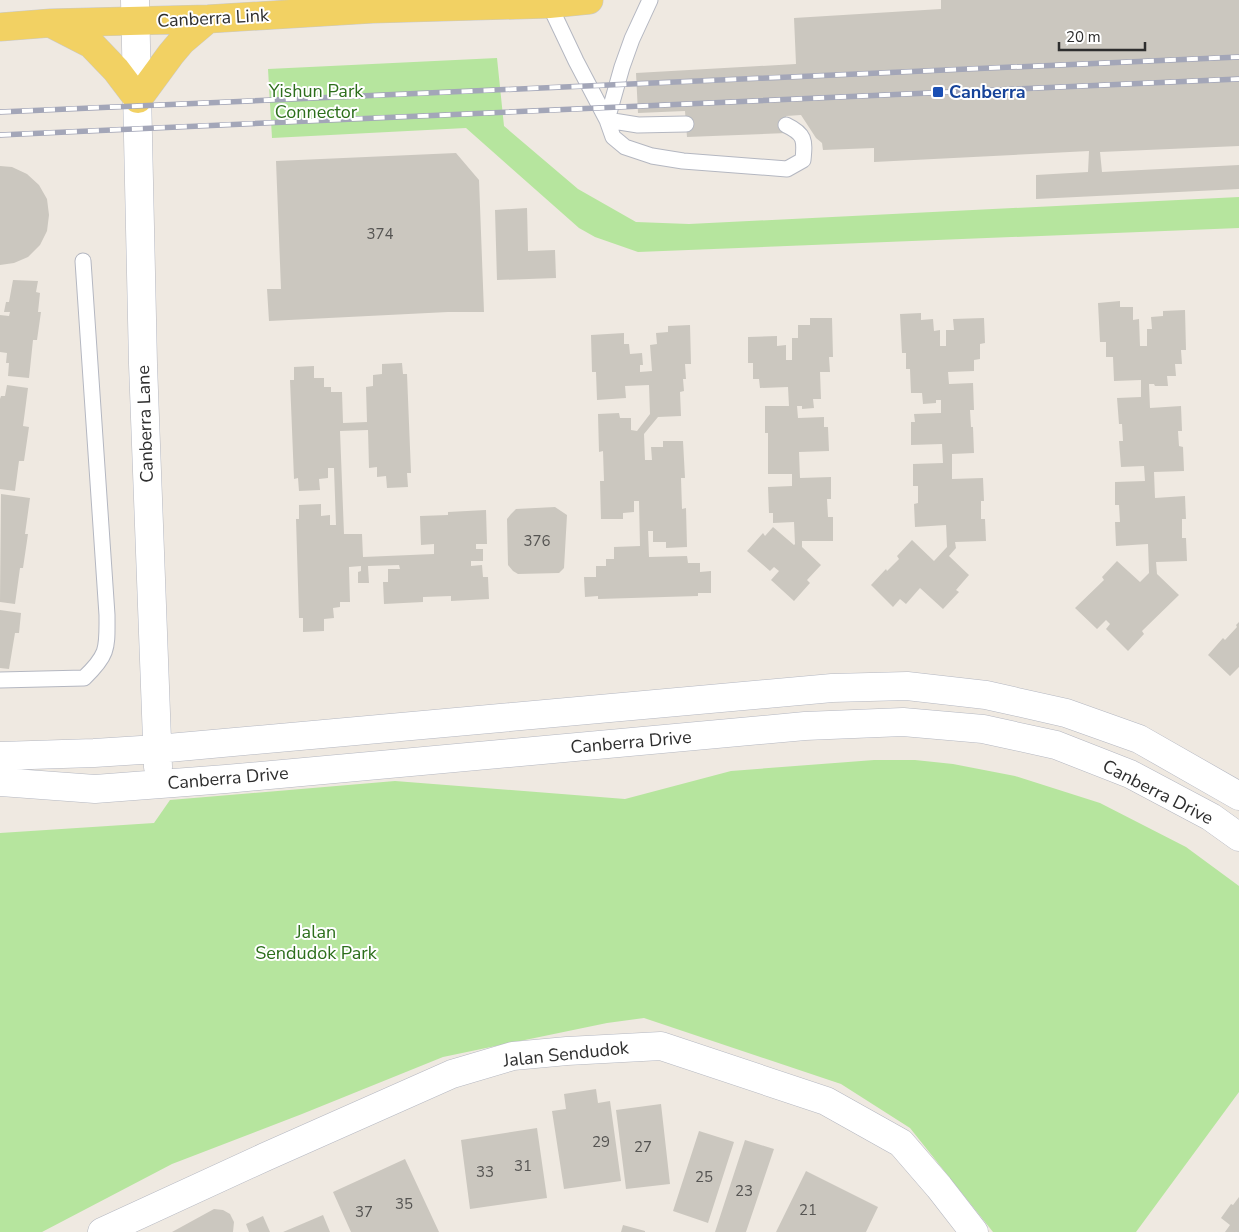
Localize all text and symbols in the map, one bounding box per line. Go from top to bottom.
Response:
street label: Canberra Link [157,3,270,33]
scale bar [1059,20,1145,52]
text: 20 m [1066,27,1101,47]
park label: Yishun Park Connector [268,79,364,124]
place label: Canberra [949,80,1026,104]
marker: Canberra [931,85,945,99]
house number: 374 [366,224,394,244]
street label: Canberra Lane [131,365,159,483]
house number: 376 [523,531,551,551]
street label: Canberra Drive [570,725,692,759]
street label: Canberra Drive [1099,754,1217,830]
street label: Canberra Drive [167,761,289,795]
park label: Jalan Sendudok Park [255,920,378,965]
street label: Jalan Sendudok [501,1035,631,1073]
house number: 29 [592,1132,610,1152]
house number: 27 [634,1137,652,1157]
house number: 31 [514,1156,532,1176]
house number: 33 [476,1162,494,1182]
house number: 25 [695,1167,713,1187]
house number: 23 [735,1181,753,1201]
house number: 35 [395,1194,413,1214]
house number: 21 [799,1200,817,1220]
house number: 37 [355,1202,373,1222]

